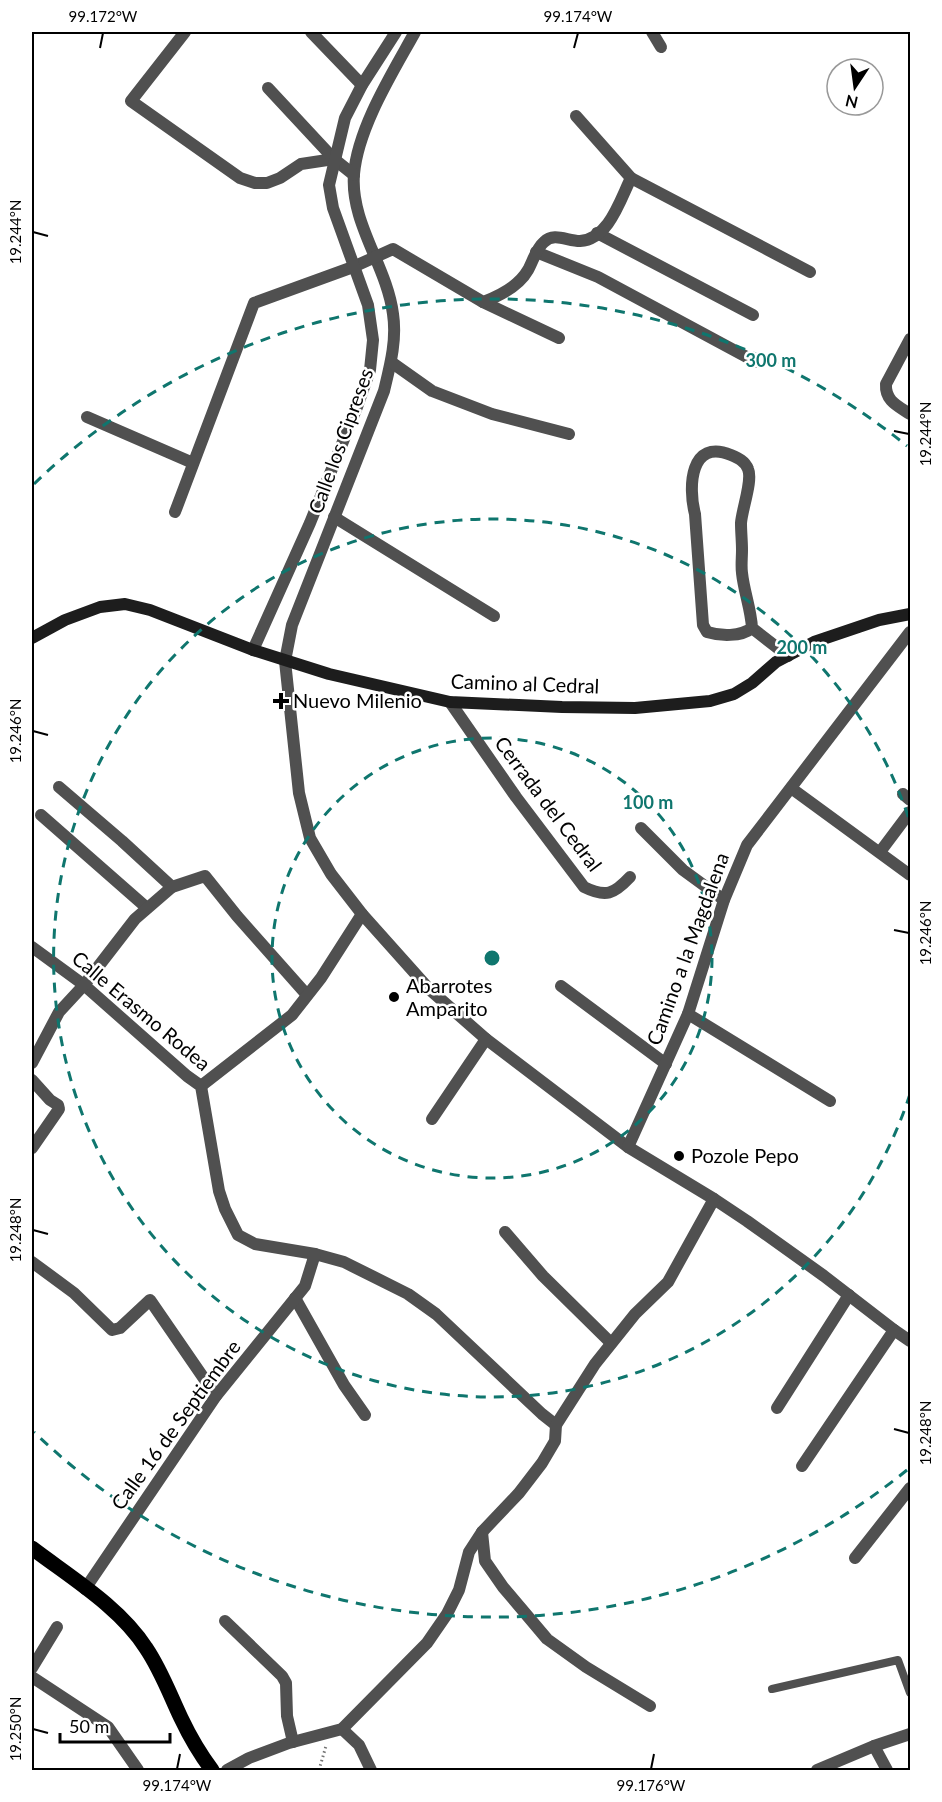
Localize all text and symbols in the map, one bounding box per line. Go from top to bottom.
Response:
text: 99.172°W [69,7,138,25]
text: 99.174°W [544,7,613,25]
north arrow [825,57,885,117]
text: N [843,91,860,113]
text: 19.244°N [6,200,24,264]
text: 300 m [746,349,796,371]
street label: Calle los Cipreses [303,365,377,517]
text: 19.244°N [916,402,934,466]
text: 200 m [777,636,827,658]
street label: Camino al Cedral [450,668,600,698]
place label: Nuevo Milenio [293,688,422,712]
marker: Nuevo Milenio [274,694,288,708]
text: 19.246°N [6,699,24,763]
street label: Cerrada del Cedral [490,731,607,876]
text: 100 m [623,791,673,813]
street label: Camino a la Magdalena [641,849,733,1048]
text: 19.246°N [916,901,934,965]
street label: Calle Erasmo Rodea [68,945,216,1075]
centre of rings [482,948,502,968]
place label: Abarrotes Amparito [406,973,492,1020]
marker: Abarrotes Amparito [387,990,401,1004]
place label: Pozole Pepo [691,1143,799,1167]
marker: Pozole Pepo [672,1149,686,1163]
text: 19.248°N [6,1198,24,1262]
street label: Calle 16 de Septiembre [106,1335,245,1514]
text: 19.248°N [916,1401,934,1465]
text: 19.250°N [6,1697,24,1761]
scale bar [60,1706,170,1744]
text: 50 m [69,1715,109,1737]
text: 99.174°W [143,1776,212,1794]
text: 99.176°W [617,1776,686,1794]

